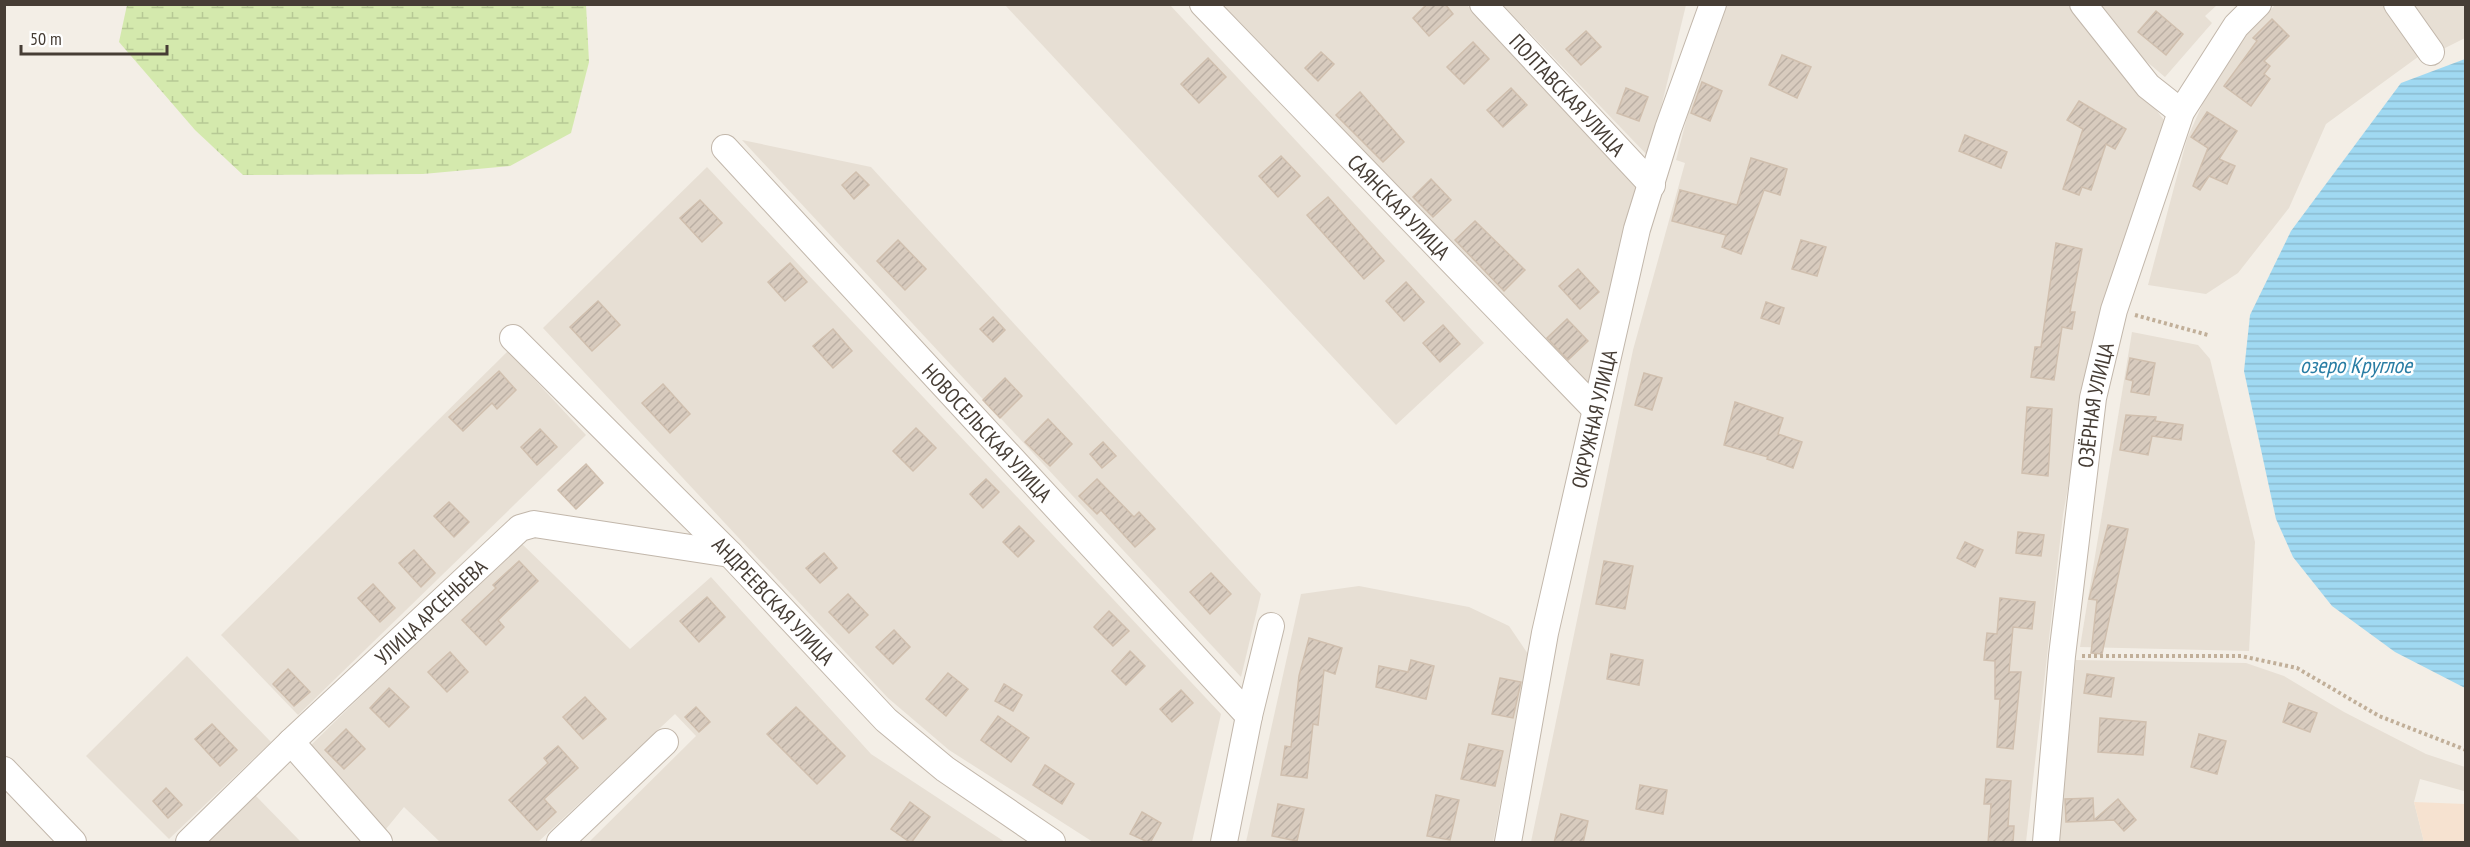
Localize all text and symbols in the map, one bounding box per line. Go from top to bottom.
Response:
scale bar [21,18,166,56]
text: 50 m [30,27,62,50]
street label: ПОЛТАВСКАЯ УЛИЦА [1504,28,1631,161]
street label: САЯНСКАЯ УЛИЦА [1342,148,1456,265]
street label: ОЗЁРНАЯ УЛИЦА [2071,340,2119,469]
street label: ОКРУЖНАЯ УЛИЦА [1565,347,1623,491]
water label: озеро Круглое [2300,351,2414,379]
street label: НОВОСЕЛЬСКАЯ УЛИЦА [917,358,1058,507]
street label: АНДРЕЕВСКАЯ УЛИЦА [707,531,841,670]
street label: УЛИЦА АРСЕНЬЕВА [369,553,492,670]

